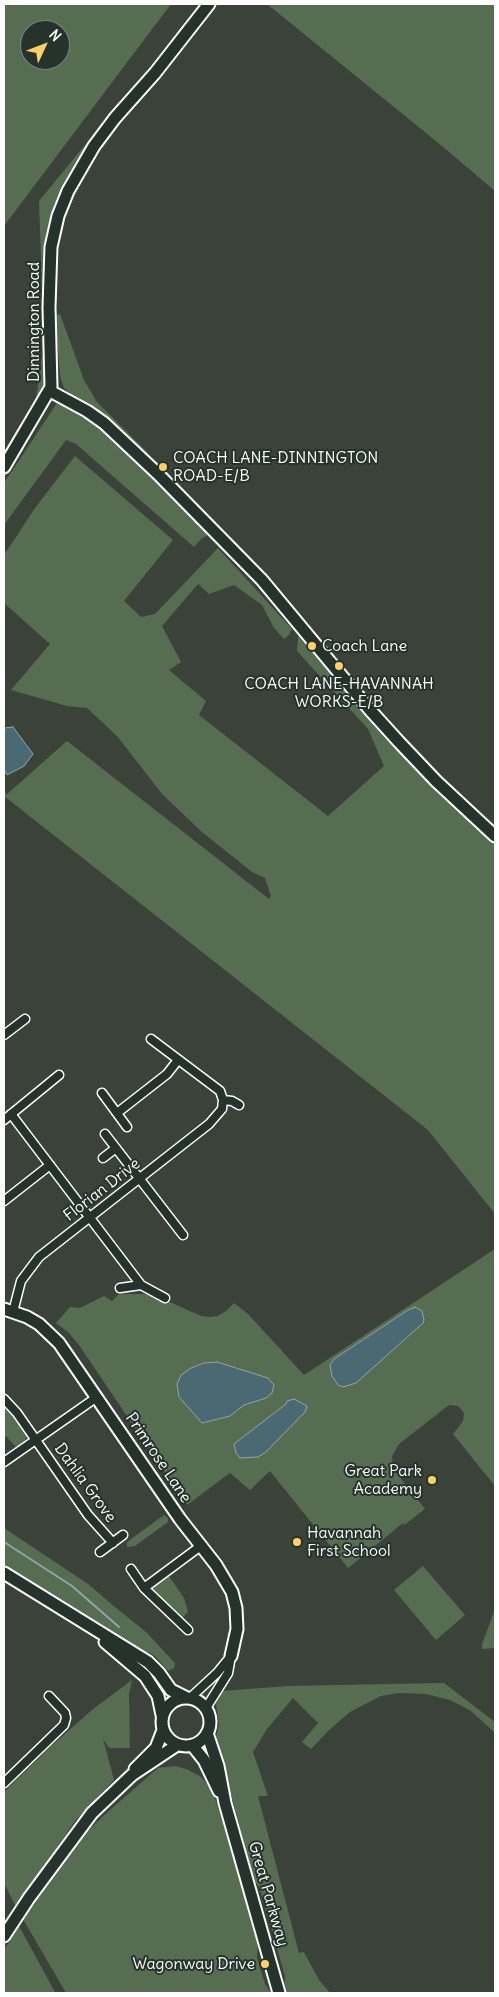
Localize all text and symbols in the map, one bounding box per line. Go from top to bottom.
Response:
north arrow [20,20,70,70]
text: N [45,26,65,45]
street label: Dinnington Road [24,262,44,382]
place label: COACH LANE-DINNINGTON ROAD-E/B [173,448,378,486]
marker: COACH LANE-DINNINGTON ROAD-E/B [157,461,169,473]
place label: Coach Lane [322,636,407,656]
marker: Coach Lane [306,640,318,652]
marker: COACH LANE-HAVANNAH WORKS-E/B [333,660,345,672]
place label: COACH LANE-HAVANNAH WORKS-E/B [244,674,434,712]
street label: Florian Drive [60,1154,144,1226]
street label: Primrose Lane [121,1409,195,1507]
street label: Dahlia Grove [50,1440,120,1526]
place label: Great Park Academy [344,1461,422,1499]
marker: Great Park Academy [426,1474,438,1486]
place label: Havannah First School [307,1523,390,1561]
marker: Havannah First School [291,1536,303,1548]
street label: Great Parkway [244,1839,292,1949]
place label: Wagonway Drive [132,1954,255,1974]
marker: Wagonway Drive [259,1958,271,1970]

